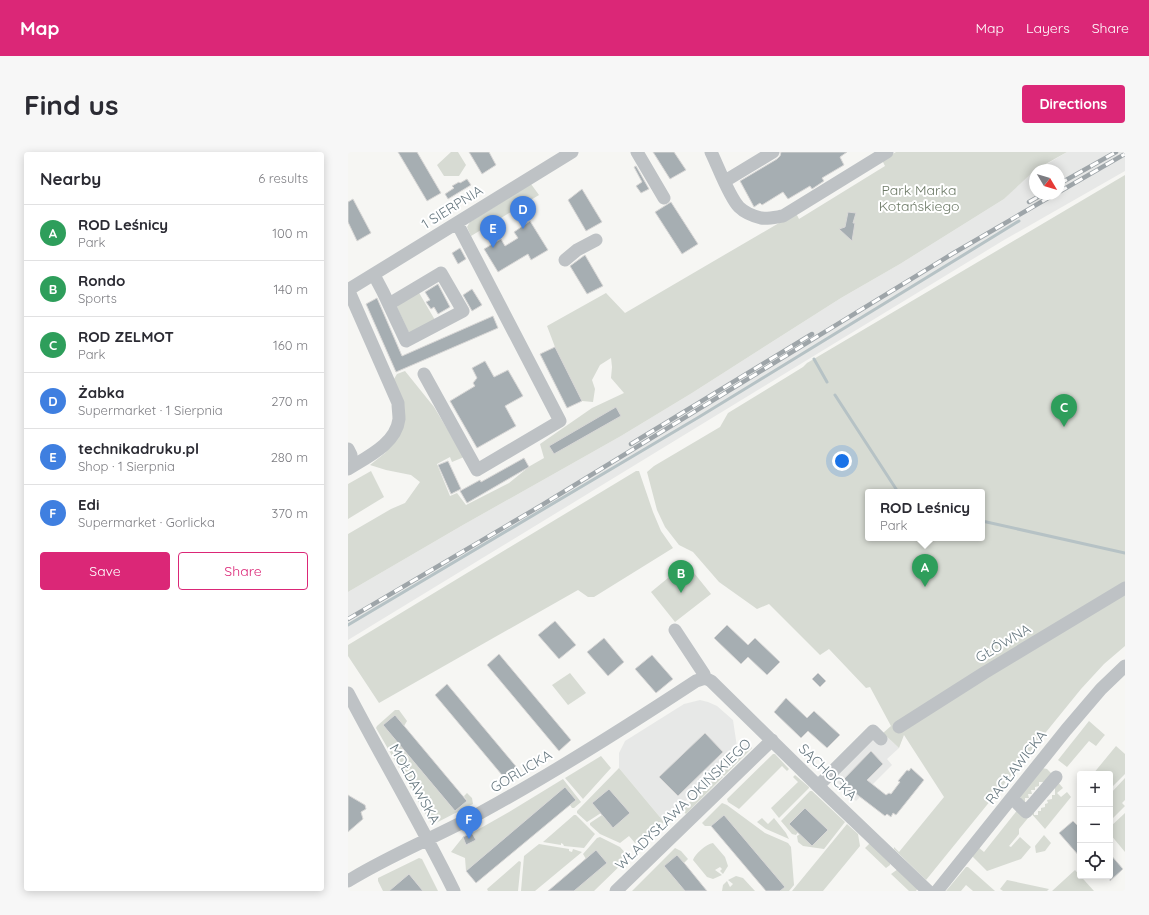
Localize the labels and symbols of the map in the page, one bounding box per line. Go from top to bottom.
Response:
north arrow [1029,164,1065,200]
street label: 1 SIERPNIA [418,181,486,233]
park label: Park Marka Kotańskiego [879,181,959,215]
pin: D [510,196,536,229]
pin: E [480,215,506,248]
pin: C [1051,394,1077,427]
your location [832,451,852,471]
pin: A [912,554,938,587]
pin: B [668,560,694,593]
street label: GŁÓWNA [972,619,1034,667]
street label: RACŁAWICKA [981,726,1051,808]
street label: WŁADYSŁAWA OKIŃSKIEGO [611,734,755,874]
street label: SĄCHOCKA [795,740,861,804]
street label: MOŁDAWSKA [386,741,444,827]
street label: GORLICKA [487,746,555,796]
pin: F [456,806,482,839]

